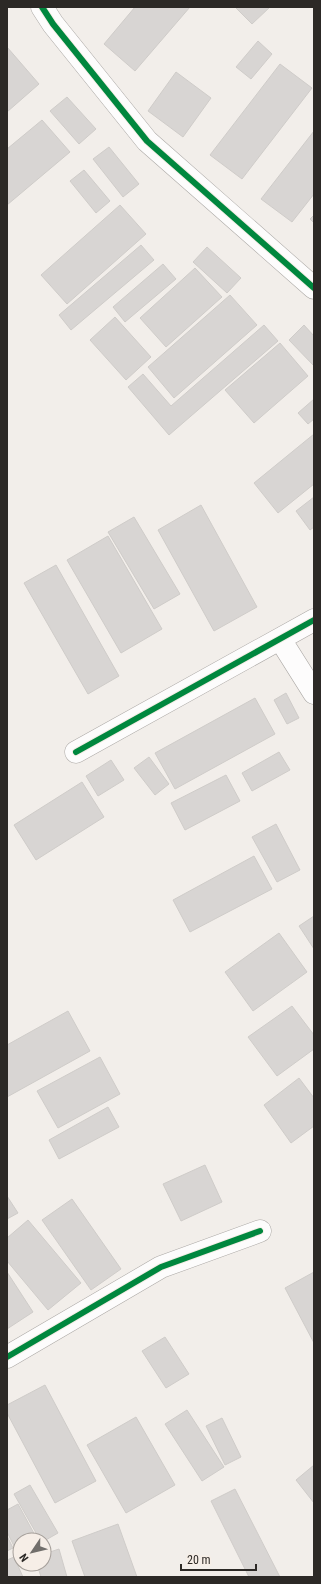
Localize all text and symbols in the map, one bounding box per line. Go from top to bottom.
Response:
north arrow [12,1532,52,1572]
scale bar [181,1546,256,1572]
text: N [17,1551,31,1564]
text: 20 m [187,1553,211,1567]

